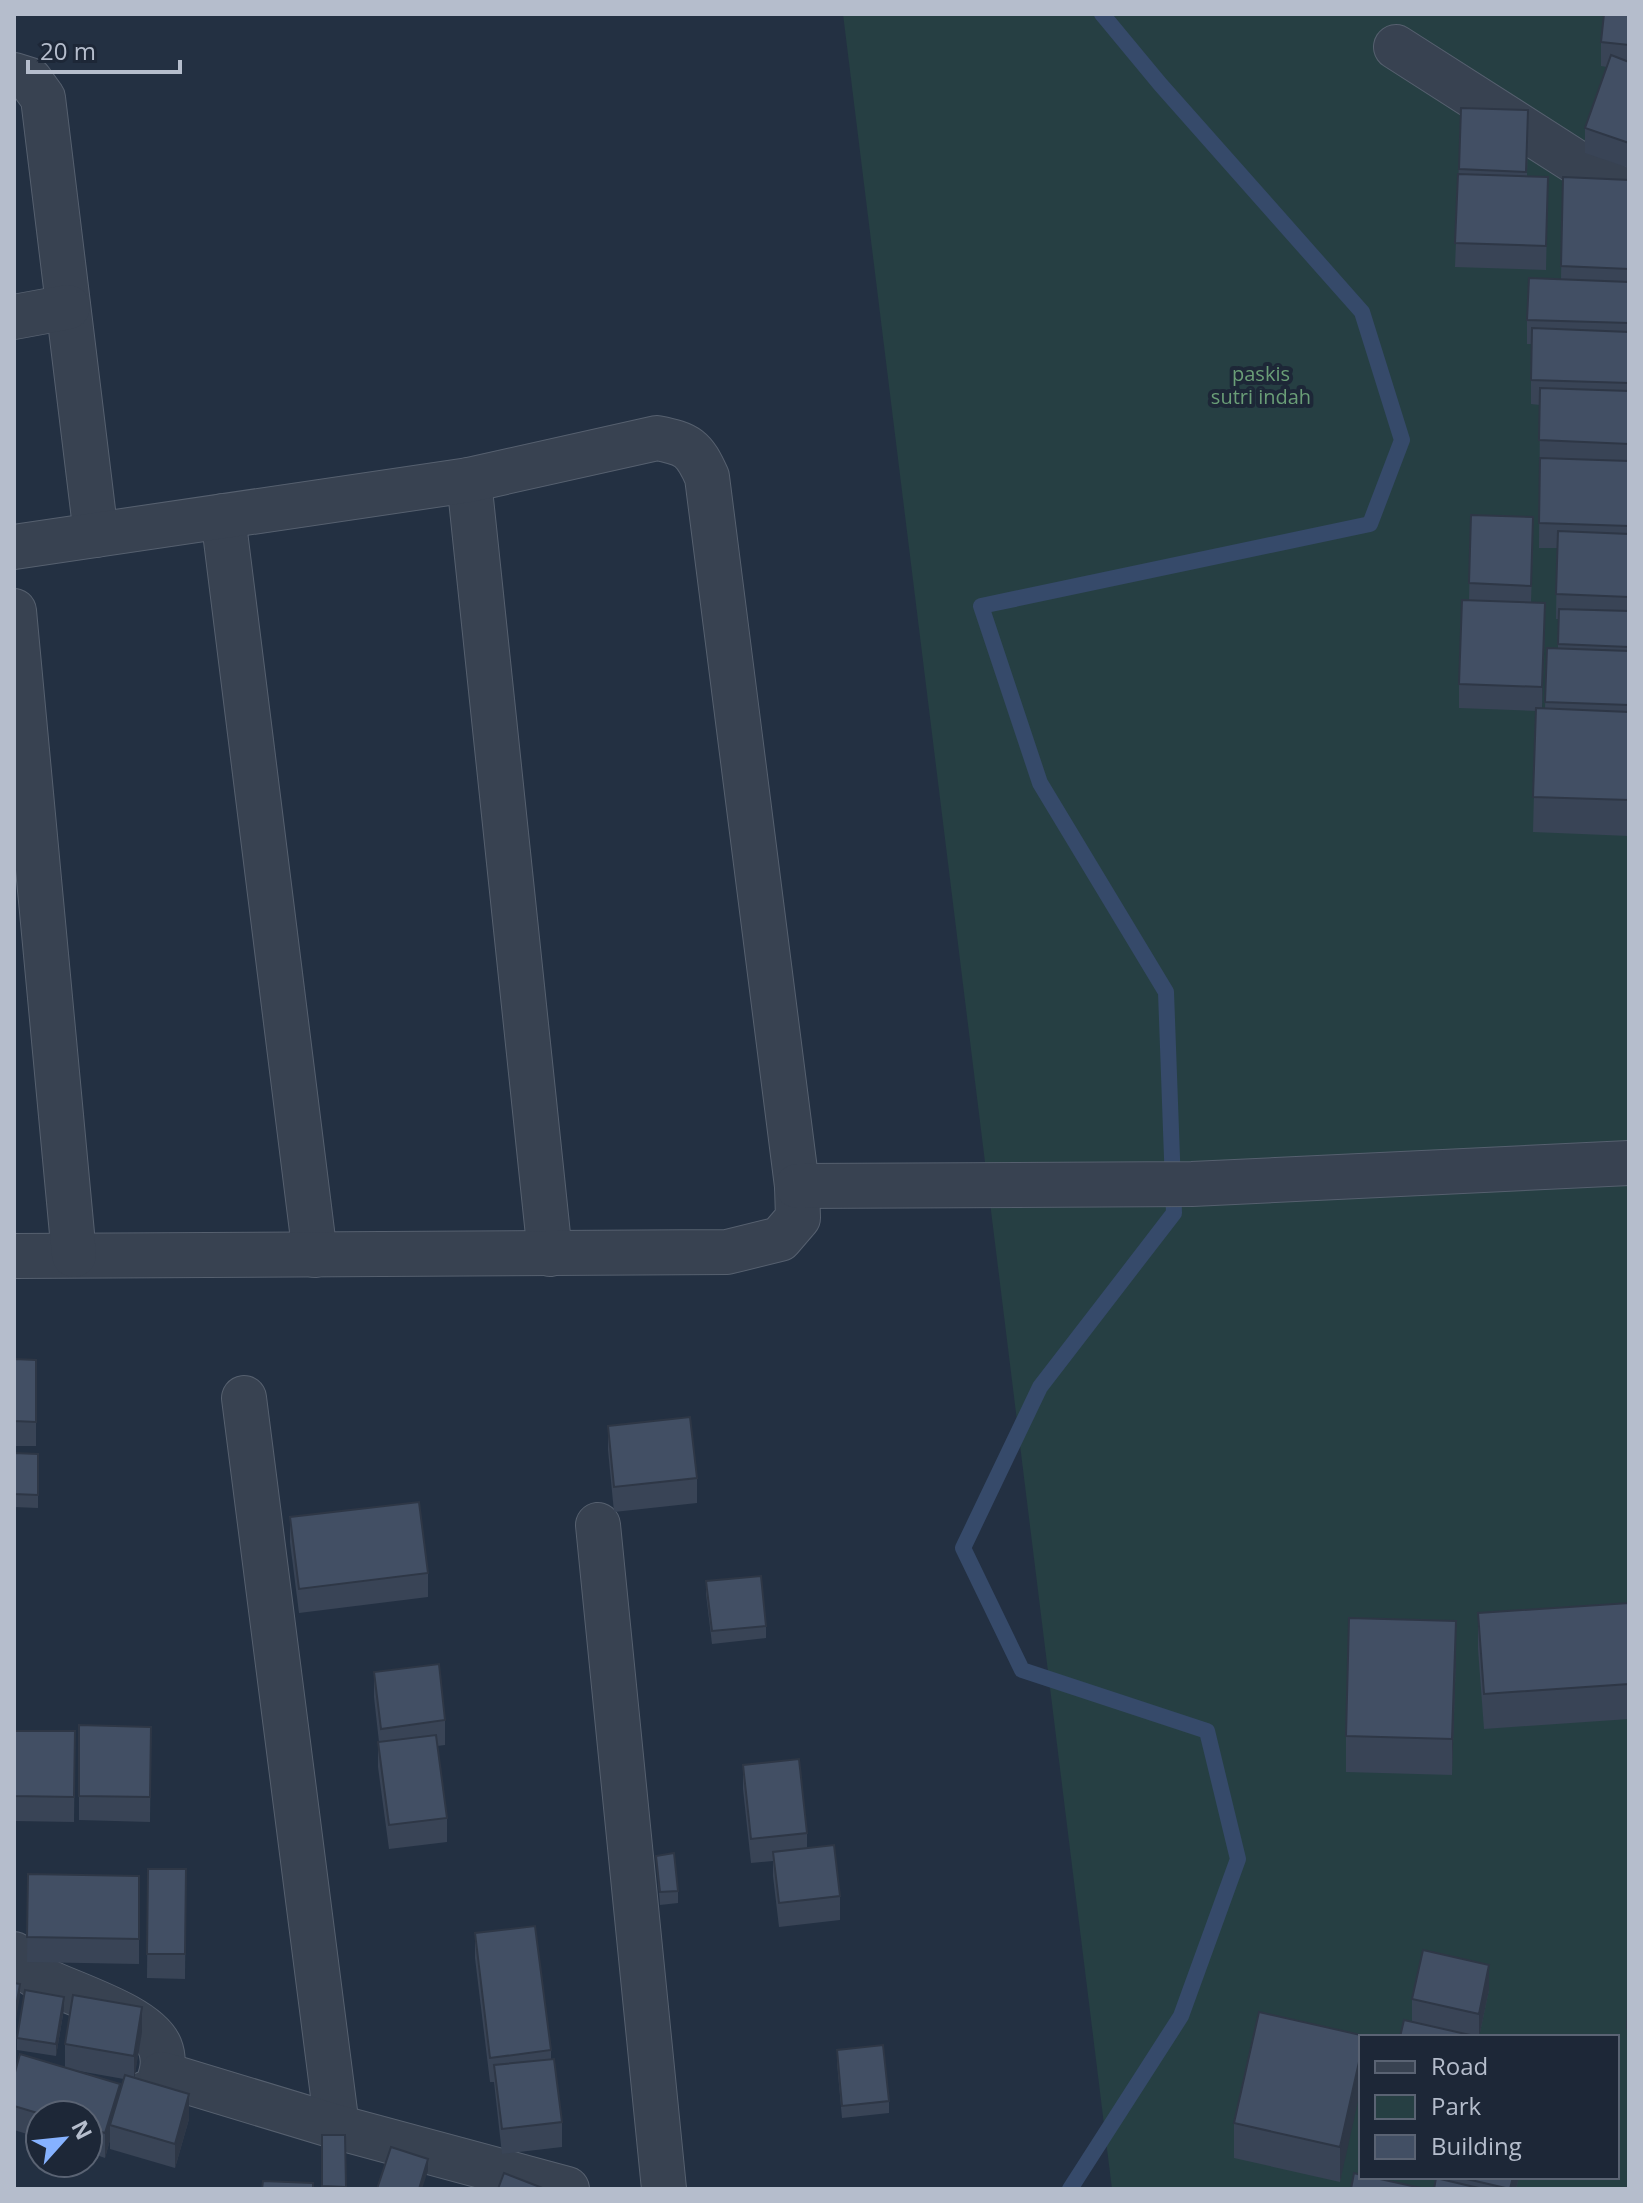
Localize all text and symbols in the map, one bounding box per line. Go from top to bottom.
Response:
scale bar [28,24,180,74]
text: 20 m [40,34,96,67]
park label: paskis sutri indah [1211,360,1311,410]
legend [1359,2035,1619,2179]
text: Road [1431,2049,1488,2082]
text: Park [1431,2089,1482,2122]
north arrow [24,2099,104,2179]
text: N [65,2115,100,2144]
text: Building [1431,2129,1522,2162]

